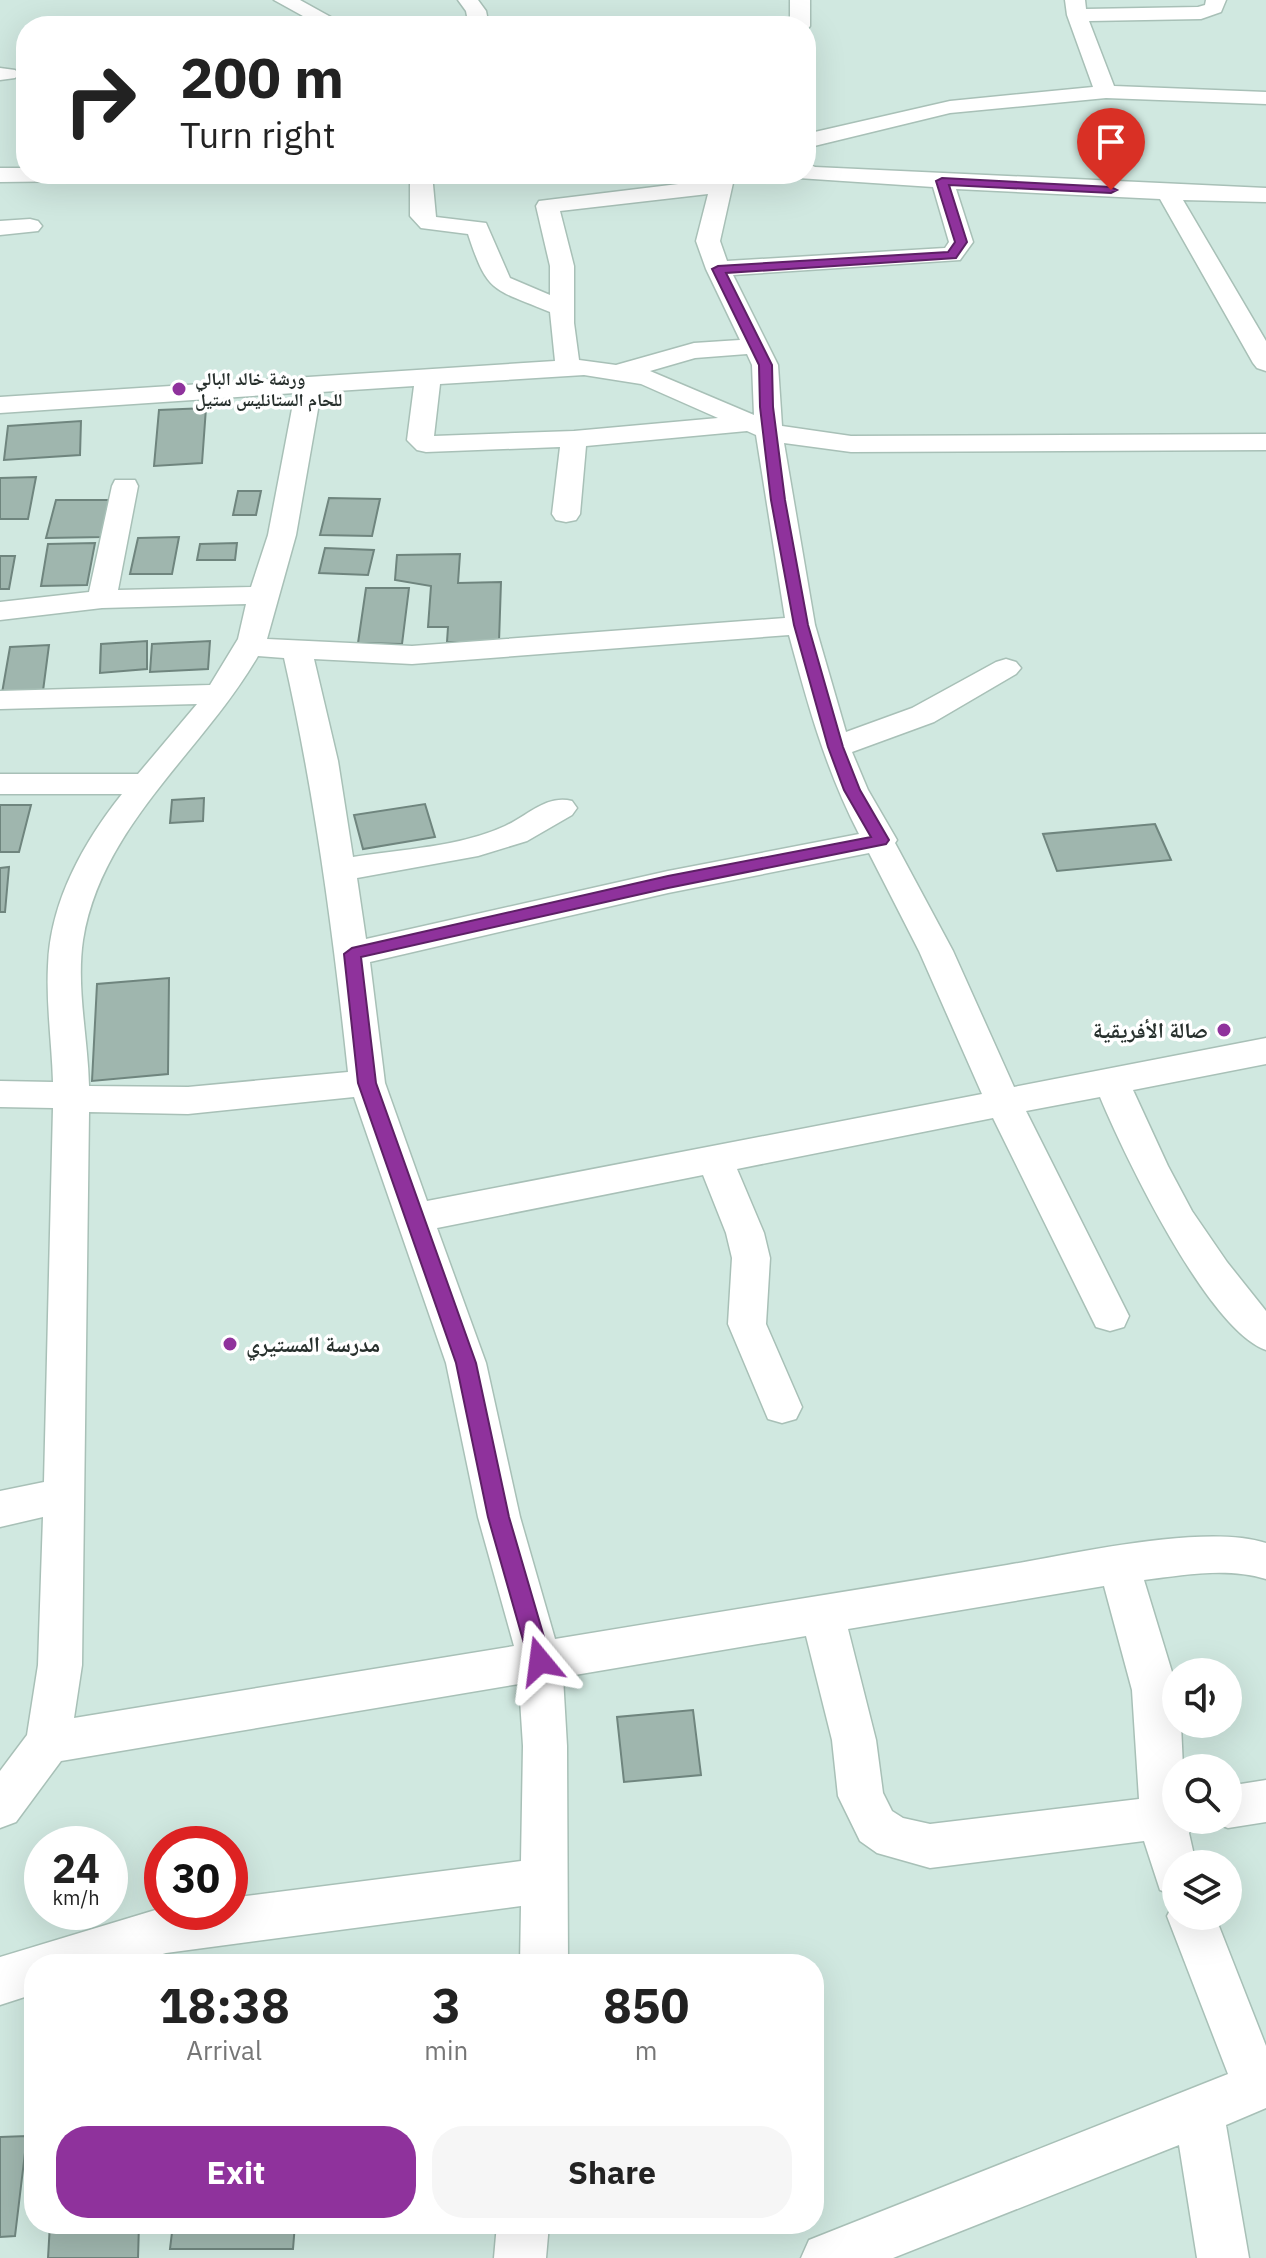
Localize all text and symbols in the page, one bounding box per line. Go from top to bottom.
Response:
text: 200 m [180,41,344,113]
icon: right [48,48,152,152]
pin [1077,108,1145,190]
text: Turn right [180,111,336,158]
icon: arrive [1089,120,1133,164]
place label: ورشة خالد البالي للحام الستانليس ستيل [195,367,342,412]
marker: ورشة خالد البالي للحام الستانليس ستيل [170,380,188,398]
place label: صالة الأفريقية [1093,1015,1208,1044]
marker: صالة الأفريقية [1215,1021,1233,1039]
place label: مدرسة المستيري [246,1329,380,1361]
marker: مدرسة المستيري [221,1335,239,1353]
position arrow [498,1619,582,1703]
map controls [1162,1658,1242,1930]
button: sound [1162,1658,1242,1738]
button: search [1162,1754,1242,1834]
speed limit sign: 30 [144,1826,248,1930]
text: 24 [52,1842,100,1894]
button: layers [1162,1850,1242,1930]
text: km/h [52,1884,100,1911]
text: 18:38 [159,1974,290,2036]
text: 3 [432,1974,461,2036]
text: 850 [603,1974,689,2036]
text: Arrival [186,2033,262,2067]
text: min [424,2033,468,2067]
text: m [635,2033,657,2067]
button: Exit [56,2126,416,2218]
button: Share [432,2126,792,2218]

